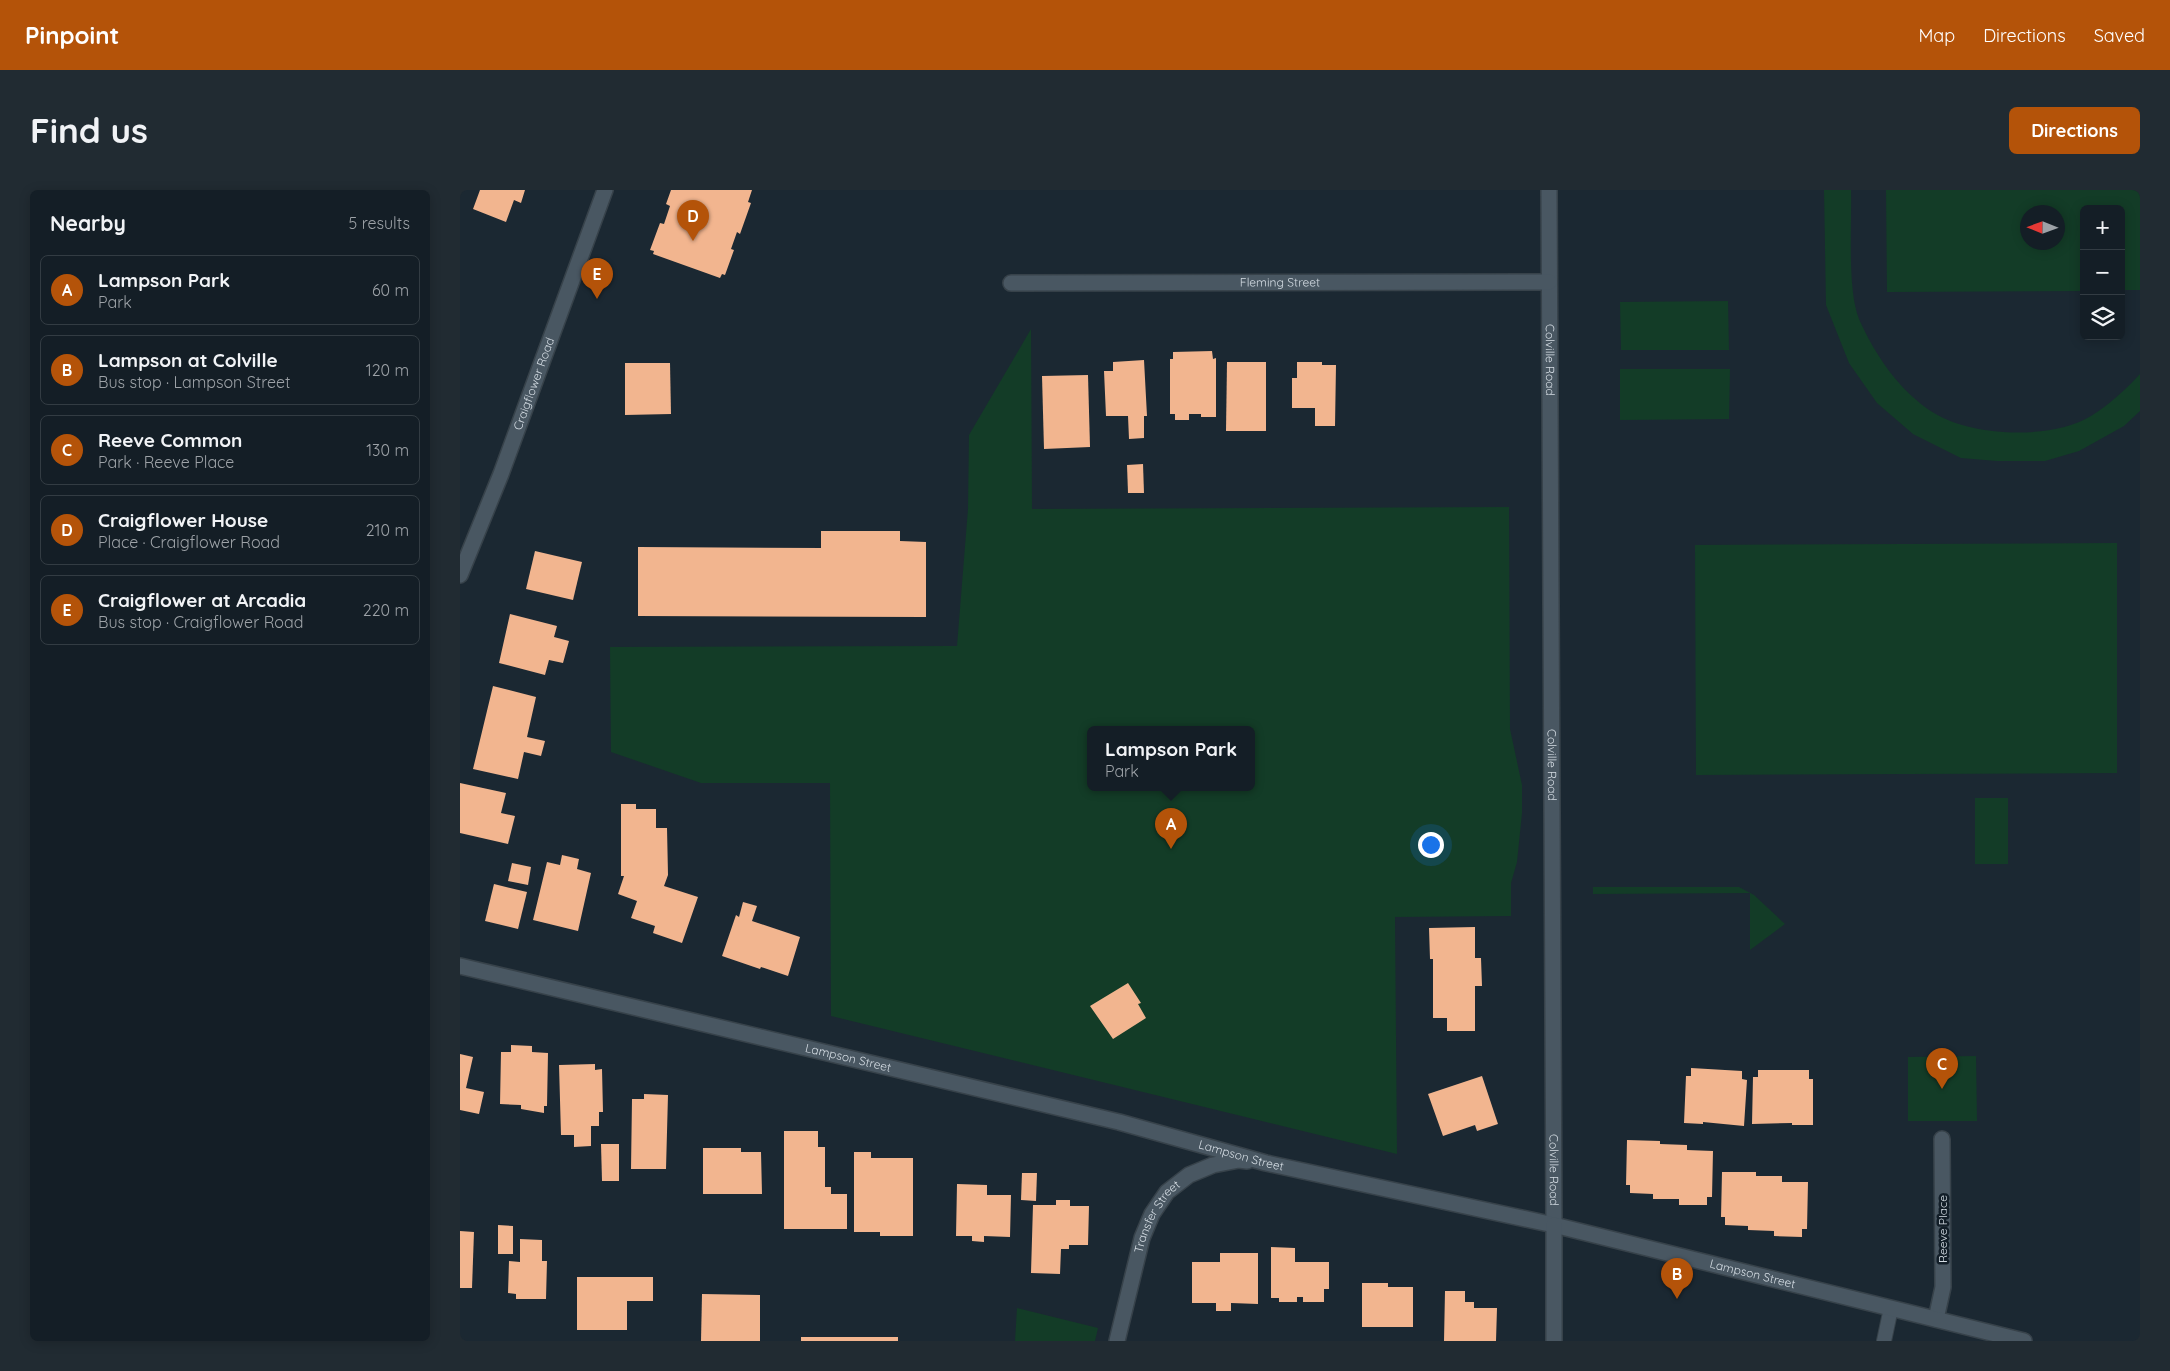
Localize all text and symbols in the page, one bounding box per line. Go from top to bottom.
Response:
text: Pinpoint [25,20,119,50]
text: Map [1918,24,1955,47]
text: Directions [1983,24,2066,47]
text: Saved [2094,24,2145,47]
button: Directions [2009,107,2140,154]
text: Find us [30,108,148,152]
pin: D [677,200,709,241]
north arrow [2020,205,2065,250]
map controls [2080,205,2125,340]
button: + [2080,205,2125,250]
text: Nearby [50,210,126,236]
text: 5 results [349,213,410,233]
button: − [2080,250,2125,295]
pin: E [581,258,613,299]
text: Lampson Park [98,268,230,292]
street label: Fleming Street [1240,274,1320,290]
text: A [62,280,72,300]
text: 60 m [372,280,409,300]
text: Park [98,292,132,312]
button: layers [2080,295,2125,340]
street label: Colville Road [1543,324,1558,396]
street label: Craigflower Road [510,335,557,432]
text: Lampson at Colville [98,348,278,372]
text: B [62,360,72,380]
text: 120 m [366,360,409,380]
text: Bus stop · Lampson Street [98,372,290,392]
text: Reeve Common [98,428,242,452]
text: C [62,440,72,460]
text: 130 m [366,440,409,460]
text: Park · Reeve Place [98,452,234,472]
text: Craigflower House [98,508,268,532]
text: D [61,520,73,540]
text: 210 m [366,520,409,540]
text: Place · Craigflower Road [98,532,280,552]
text: Craigflower at Arcadia [98,588,306,612]
text: E [62,600,72,620]
text: 220 m [363,600,409,620]
text: Bus stop · Craigflower Road [98,612,303,632]
popup [1087,726,1255,791]
street label: Colville Road [1545,729,1560,801]
text: Lampson Park [1105,737,1237,761]
text: Park [1105,761,1139,781]
pin: A [1155,808,1187,849]
your location [1418,832,1444,858]
street label: Lampson Street [804,1040,893,1075]
pin: C [1926,1048,1958,1089]
street label: Colville Road [1547,1134,1562,1206]
street label: Lampson Street [1197,1137,1285,1174]
street label: Transfer Street [1131,1177,1183,1254]
street label: Reeve Place [1935,1195,1950,1263]
street label: Lampson Street [1708,1256,1797,1291]
pin: B [1661,1258,1693,1299]

